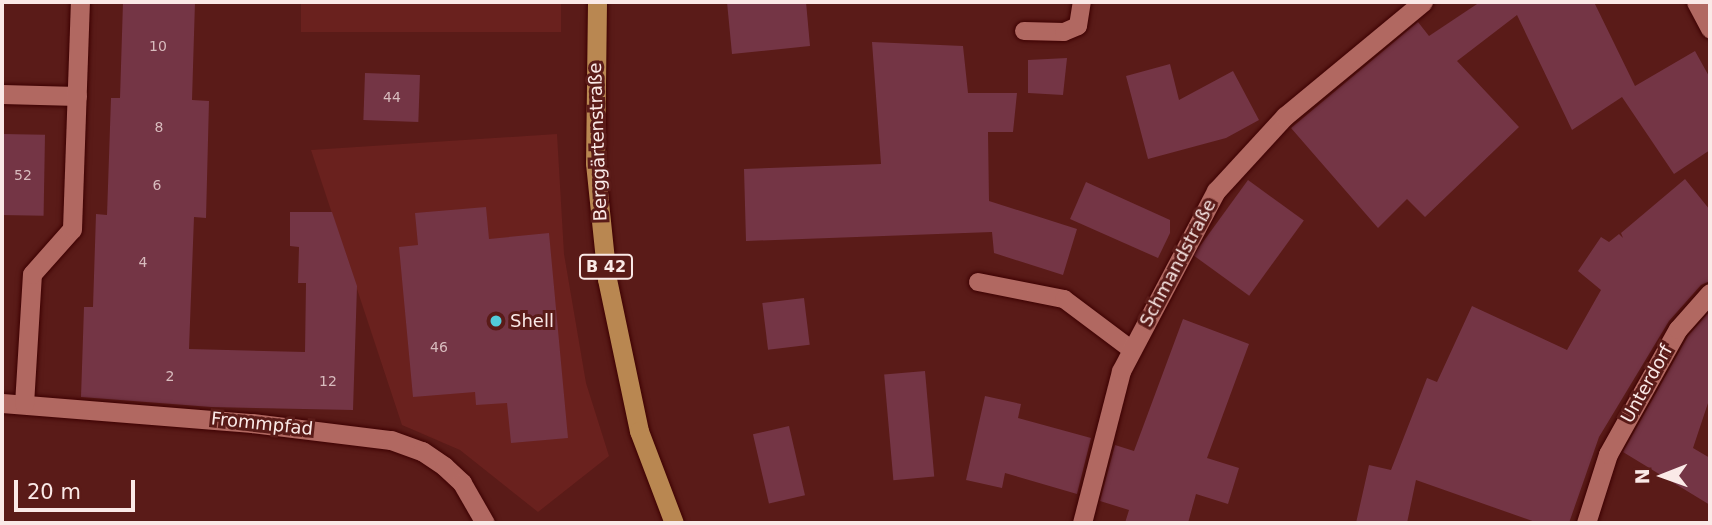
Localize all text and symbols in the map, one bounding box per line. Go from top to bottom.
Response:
house number: 10 [149,38,167,54]
street label: Berggärtenstraße [584,62,612,222]
house number: 44 [383,89,401,105]
house number: 8 [155,119,163,135]
house number: 52 [14,167,32,183]
house number: 6 [153,177,161,193]
street label: Schmandstraße [1135,196,1221,330]
house number: 4 [139,254,147,270]
road number: B 42 [578,255,634,280]
place label: Shell [510,310,554,332]
marker: Shell [488,313,504,329]
house number: 46 [430,339,448,355]
street label: Unterdorf [1617,341,1677,427]
house number: 2 [166,368,174,384]
house number: 12 [319,373,337,389]
street label: Frommpfad [210,408,314,440]
north arrow [1628,441,1698,511]
scale bar [18,466,138,510]
text: N [1631,468,1653,485]
text: 20 m [27,480,81,504]

